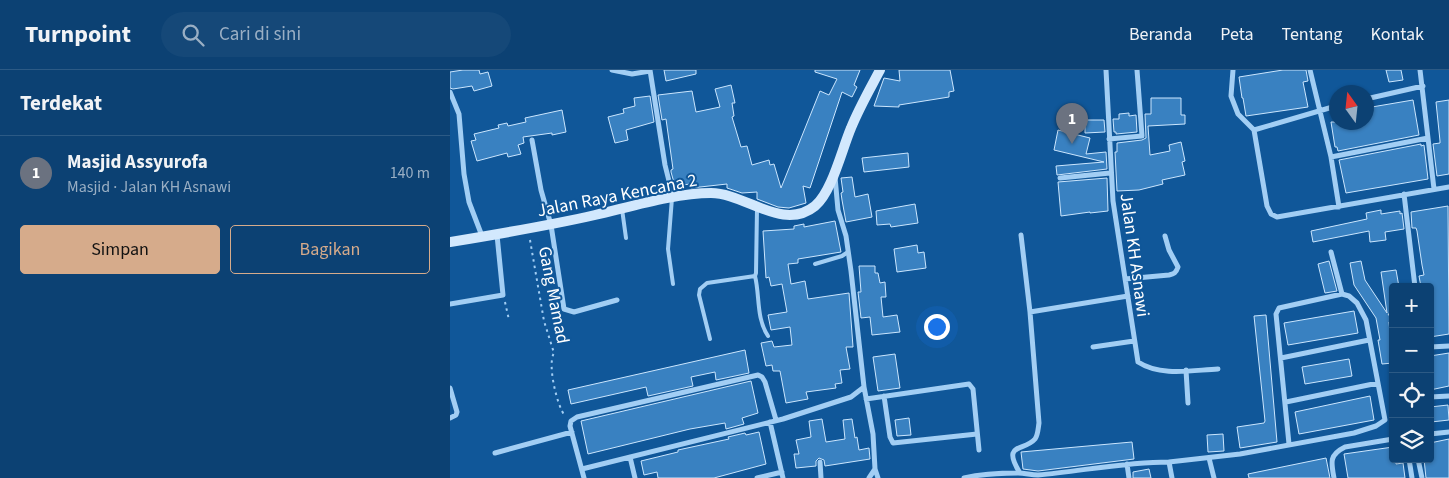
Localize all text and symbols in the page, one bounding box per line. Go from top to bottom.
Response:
search box [161,12,511,57]
text: Turnpoint [25,17,131,52]
icon: search [179,21,207,49]
text: Cari di sini [219,21,301,48]
text: Beranda [1129,22,1192,47]
text: Peta [1220,22,1253,47]
text: Tentang [1281,22,1342,47]
text: Kontak [1370,22,1424,47]
north arrow [1329,85,1374,130]
text: Terdekat [20,88,102,118]
pin: 1 [1056,103,1088,144]
text: Masjid Assyurofa [67,149,208,176]
text: 1 [32,162,40,184]
text: 140 m [390,162,430,184]
street label: Jalan Raya Kencana 2 [535,168,699,223]
text: Masjid · Jalan KH Asnawi [67,176,231,198]
street label: Jalan KH Asnawi [1113,192,1156,318]
button: Simpan [20,225,220,274]
button: Bagikan [230,225,430,274]
street label: Gang Mamad [532,244,575,346]
map controls [1389,283,1434,463]
button: + [1389,283,1434,328]
your location [924,314,950,340]
button: − [1389,328,1434,373]
button: locate [1389,373,1434,418]
button: layers [1389,418,1434,463]

